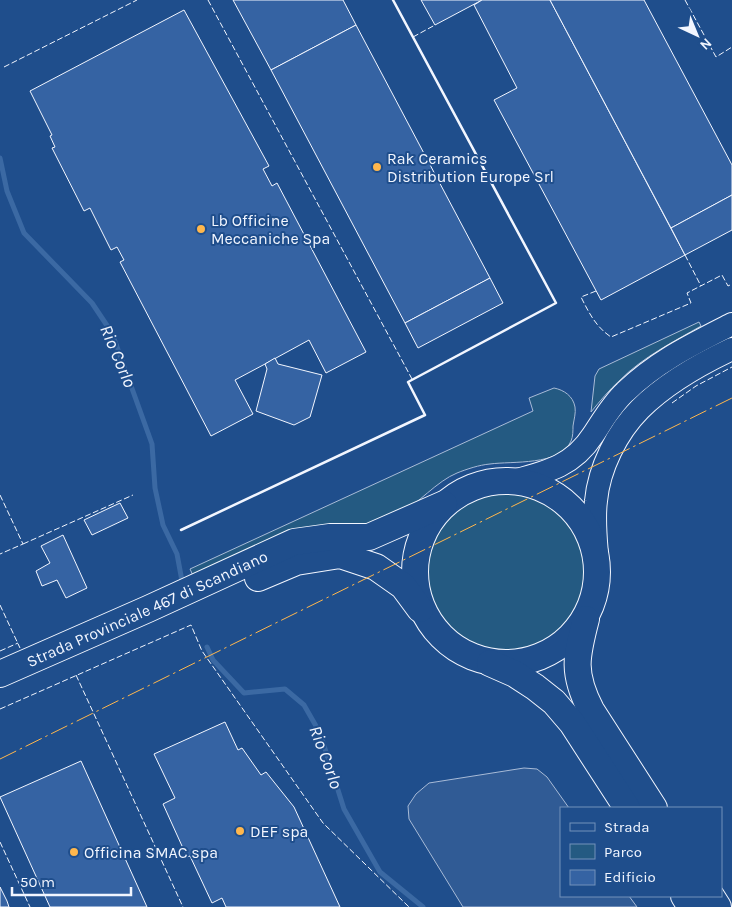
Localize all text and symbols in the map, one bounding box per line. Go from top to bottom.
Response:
north arrow [672,10,722,60]
text: N [696,34,715,54]
place label: Rak Ceramics Distribution Europe Srl [387,149,554,186]
marker: Rak Ceramics Distribution Europe Srl [371,161,383,173]
place label: Lb Officine Meccaniche Spa [211,211,330,248]
marker: Lb Officine Meccaniche Spa [195,223,207,235]
water label: Rio Corlo [95,321,141,391]
street label: Strada Provinciale 467 di Scandiano [24,546,271,671]
water label: Rio Corlo [304,722,348,792]
legend [560,807,722,897]
text: Strada [604,818,650,836]
place label: DEF spa [250,822,308,841]
marker: DEF spa [234,825,246,837]
place label: Officina SMAC spa [84,843,218,862]
text: Parco [604,843,642,861]
marker: Officina SMAC spa [68,846,80,858]
scale bar [12,864,131,896]
text: Edificio [604,868,656,886]
text: 50 m [20,873,55,891]

